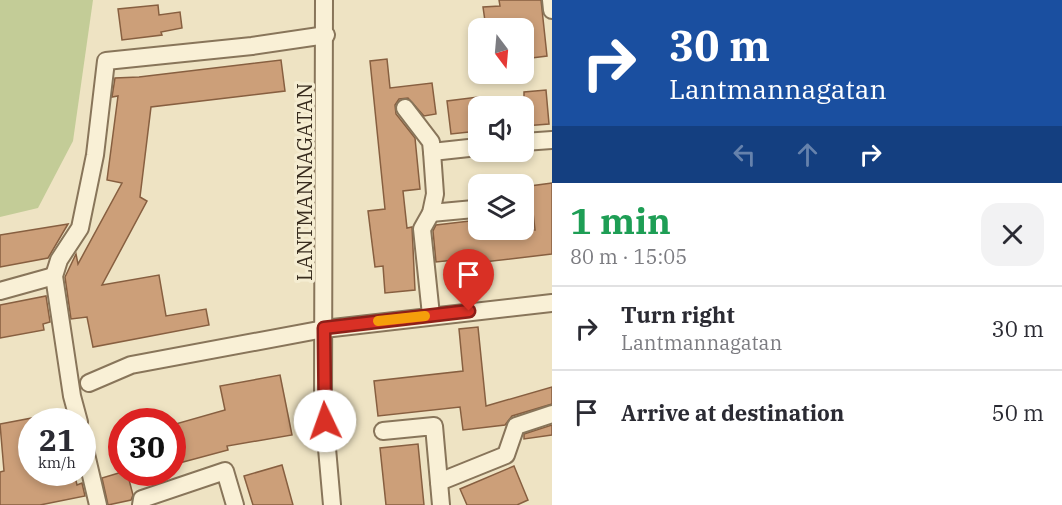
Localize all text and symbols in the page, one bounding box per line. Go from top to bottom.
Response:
north arrow [468,18,534,84]
map controls [468,18,534,240]
text: 30 m [669,18,770,73]
icon: right [570,24,648,102]
text: Lantmannagatan [669,71,887,106]
street label: LANTMANNAGATAN [291,83,318,281]
button: sound [468,96,534,162]
icon: left [728,138,761,171]
icon: ahead [791,138,824,171]
icon: right [854,138,887,171]
button: layers [468,174,534,240]
text: 1 min [570,197,671,244]
button: close [981,203,1044,266]
text: 80 m · 15:05 [570,243,687,270]
pin [443,249,494,311]
icon: arrive [452,258,485,291]
text: Turn right [621,300,735,329]
icon: right [570,312,603,345]
text: 30 m [992,314,1044,343]
text: Lantmannagatan [621,329,782,356]
position arrow [293,389,357,453]
icon: arrive [570,396,603,429]
text: Arrive at destination [621,398,844,427]
text: 50 m [992,398,1044,427]
speed limit sign: 30 [108,408,186,486]
text: 21 [39,420,75,459]
text: km/h [38,453,76,472]

